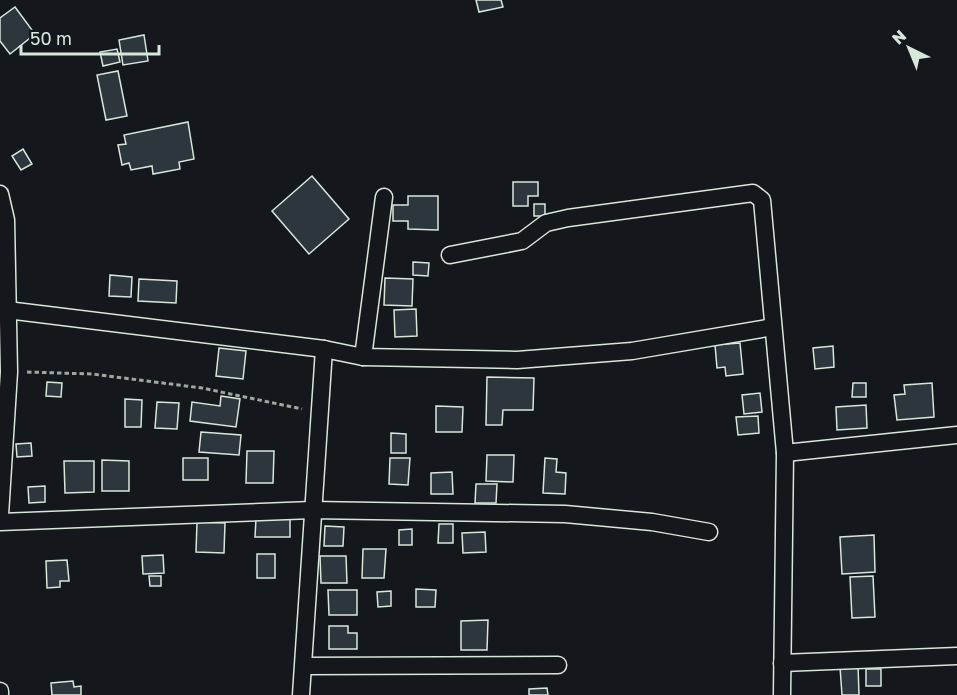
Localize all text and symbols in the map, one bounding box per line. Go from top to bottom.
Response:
scale bar [21,18,159,56]
north arrow [879,18,939,78]
text: N [887,26,910,48]
text: 50 m [30,27,72,49]

